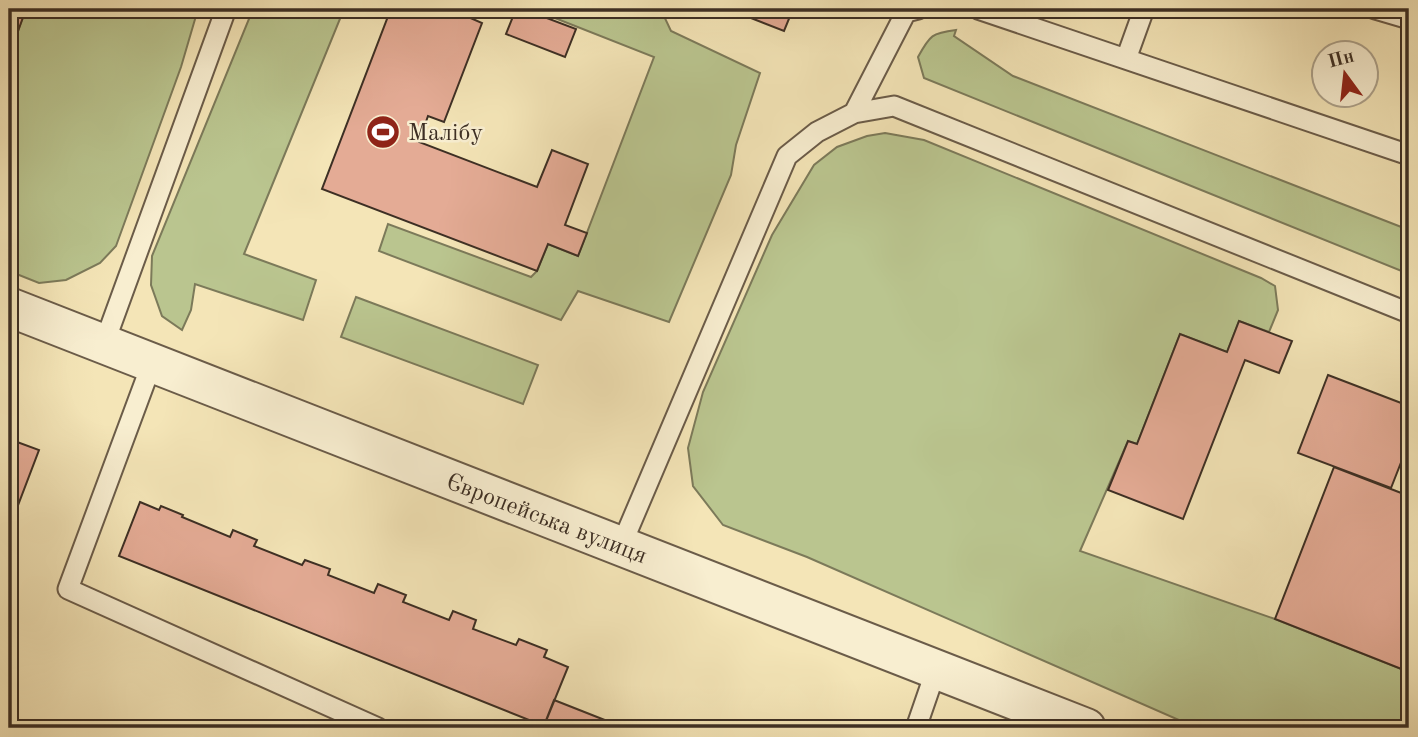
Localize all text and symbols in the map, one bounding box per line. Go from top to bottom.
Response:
north arrow [1310,38,1380,108]
text: Пн [1326,47,1356,73]
sports icon: Малібу [364,113,402,151]
place label: Малібу [408,122,483,146]
street label: Європейська вулиця [443,471,650,569]

